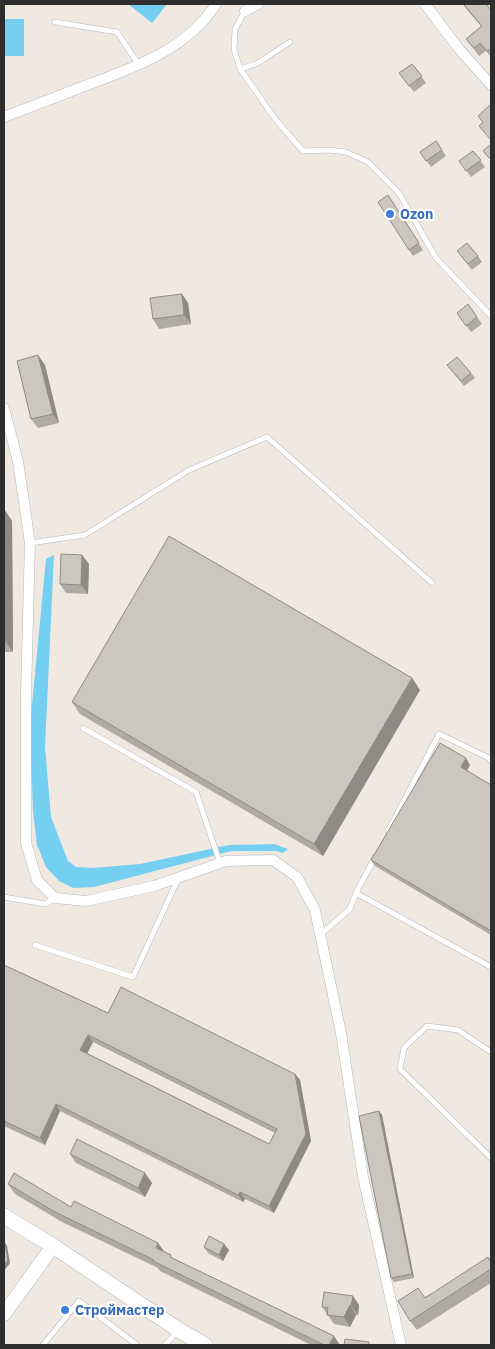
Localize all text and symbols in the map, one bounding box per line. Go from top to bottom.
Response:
place label: Ozon [400,205,433,223]
marker: Ozon [384,208,396,220]
place label: Строймастер [75,1301,165,1319]
marker: Строймастер [59,1304,71,1316]

